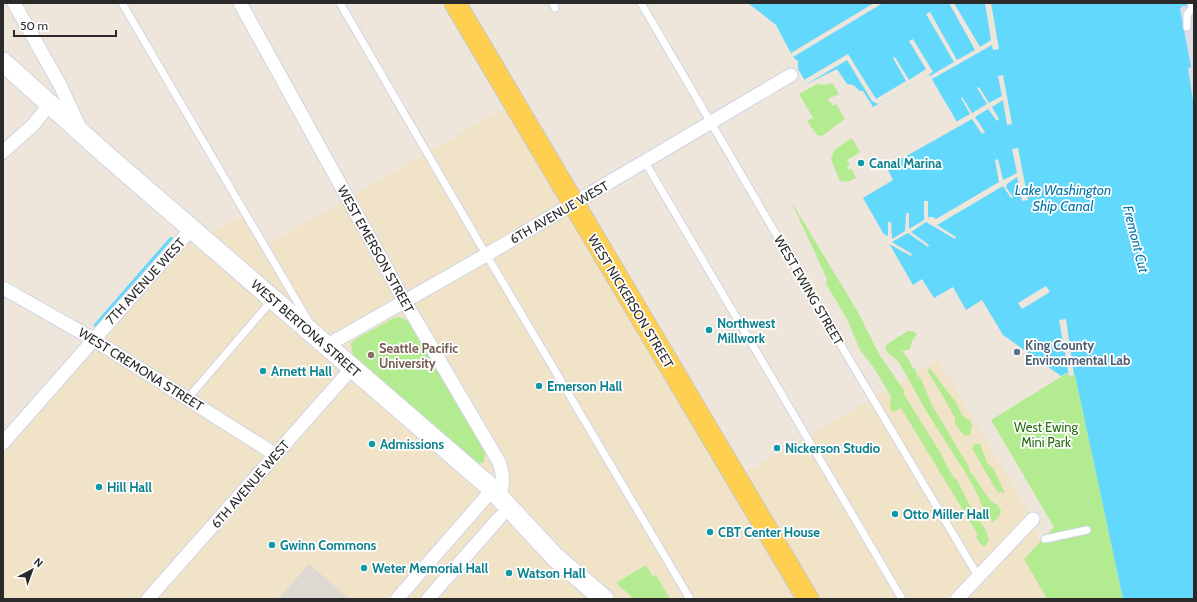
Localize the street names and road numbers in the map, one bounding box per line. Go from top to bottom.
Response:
street label: 6TH AVENUE WEST [507,177,611,247]
street label: WEST EMERSON STREET [334,183,418,315]
street label: WEST NICKERSON STREET [585,231,677,371]
street label: WEST EWING STREET [771,232,847,348]
street label: 7TH AVENUE WEST [102,234,188,328]
street label: WEST BERTONA STREET [248,276,364,380]
street label: WEST CREMONA STREET [76,324,206,414]
street label: 6TH AVENUE WEST [207,437,293,531]

